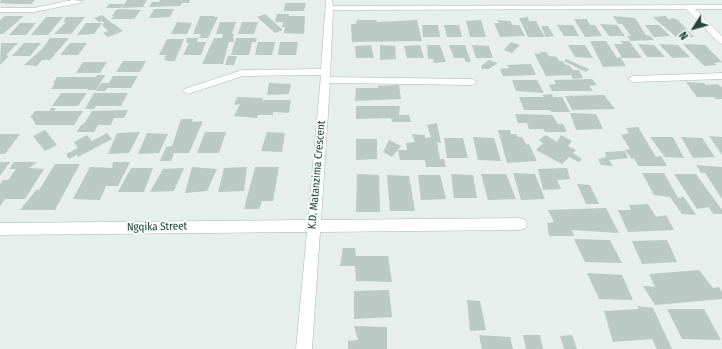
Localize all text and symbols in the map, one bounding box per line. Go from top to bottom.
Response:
north arrow [674,8,714,48]
text: N [677,29,691,42]
street label: K.D. Matanzima Crescent [306,120,328,230]
street label: Ngqika Street [127,220,187,234]

